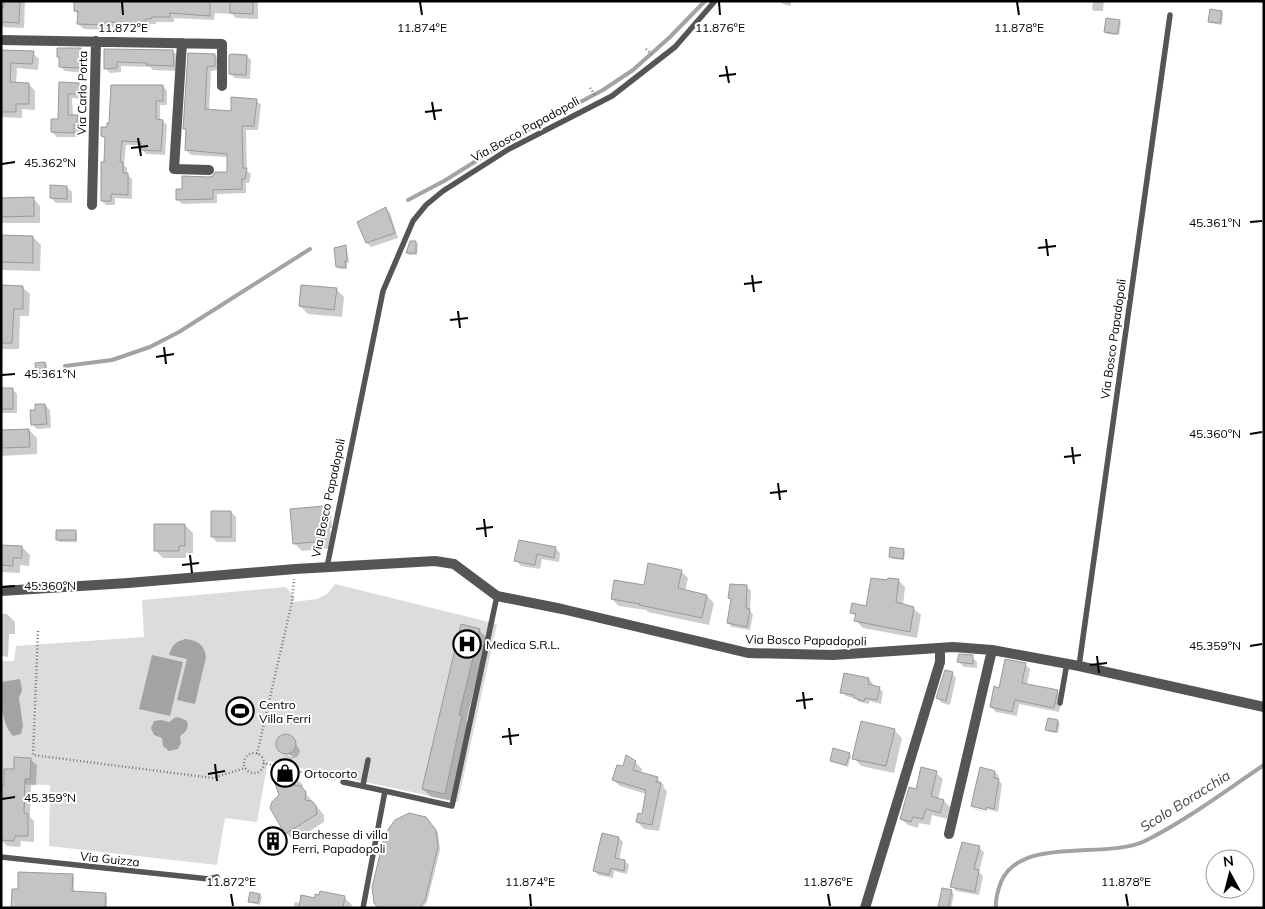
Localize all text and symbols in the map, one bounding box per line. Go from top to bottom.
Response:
text: 11.872°E [98,20,148,35]
text: 11.874°E [397,20,447,35]
text: 11.876°E [695,20,745,35]
text: 11.878°E [994,20,1044,35]
street label: Via Carlo Porta [74,51,90,135]
street label: Via Bosco Papadopoli [468,93,582,165]
text: 45.362°N [24,155,76,170]
text: 45.361°N [1189,215,1241,230]
street label: Via Bosco Papadopoli [1097,278,1129,400]
text: 45.361°N [24,366,76,381]
text: 45.360°N [1189,426,1241,441]
street label: Via Bosco Papadopoli [308,437,348,559]
text: 45.360°N [24,578,76,593]
hospital icon: Medica S.R.L. [452,629,482,659]
street label: Via Bosco Papadopoli [745,631,867,649]
place label: Medica S.R.L. [486,637,560,652]
text: 45.359°N [1189,638,1241,653]
sports icon: Centro Villa Ferri [225,696,255,726]
place label: Centro Villa Ferri [259,697,311,726]
shop icon: Ortocorto [270,758,300,788]
place label: Ortocorto [304,766,357,781]
water label: Scolo Boracchia [1137,766,1233,836]
text: 45.359°N [24,790,76,805]
building icon: Barchesse di villa Ferri, Papadopoli [258,826,288,856]
place label: Barchesse di villa Ferri, Papadopoli [292,827,388,856]
street label: Via Guizza [80,848,140,870]
north arrow [1205,849,1255,899]
text: N [1222,852,1235,871]
text: 11.872°E [206,874,256,889]
text: 11.874°E [505,874,555,889]
text: 11.876°E [803,874,853,889]
text: 11.878°E [1101,874,1151,889]

